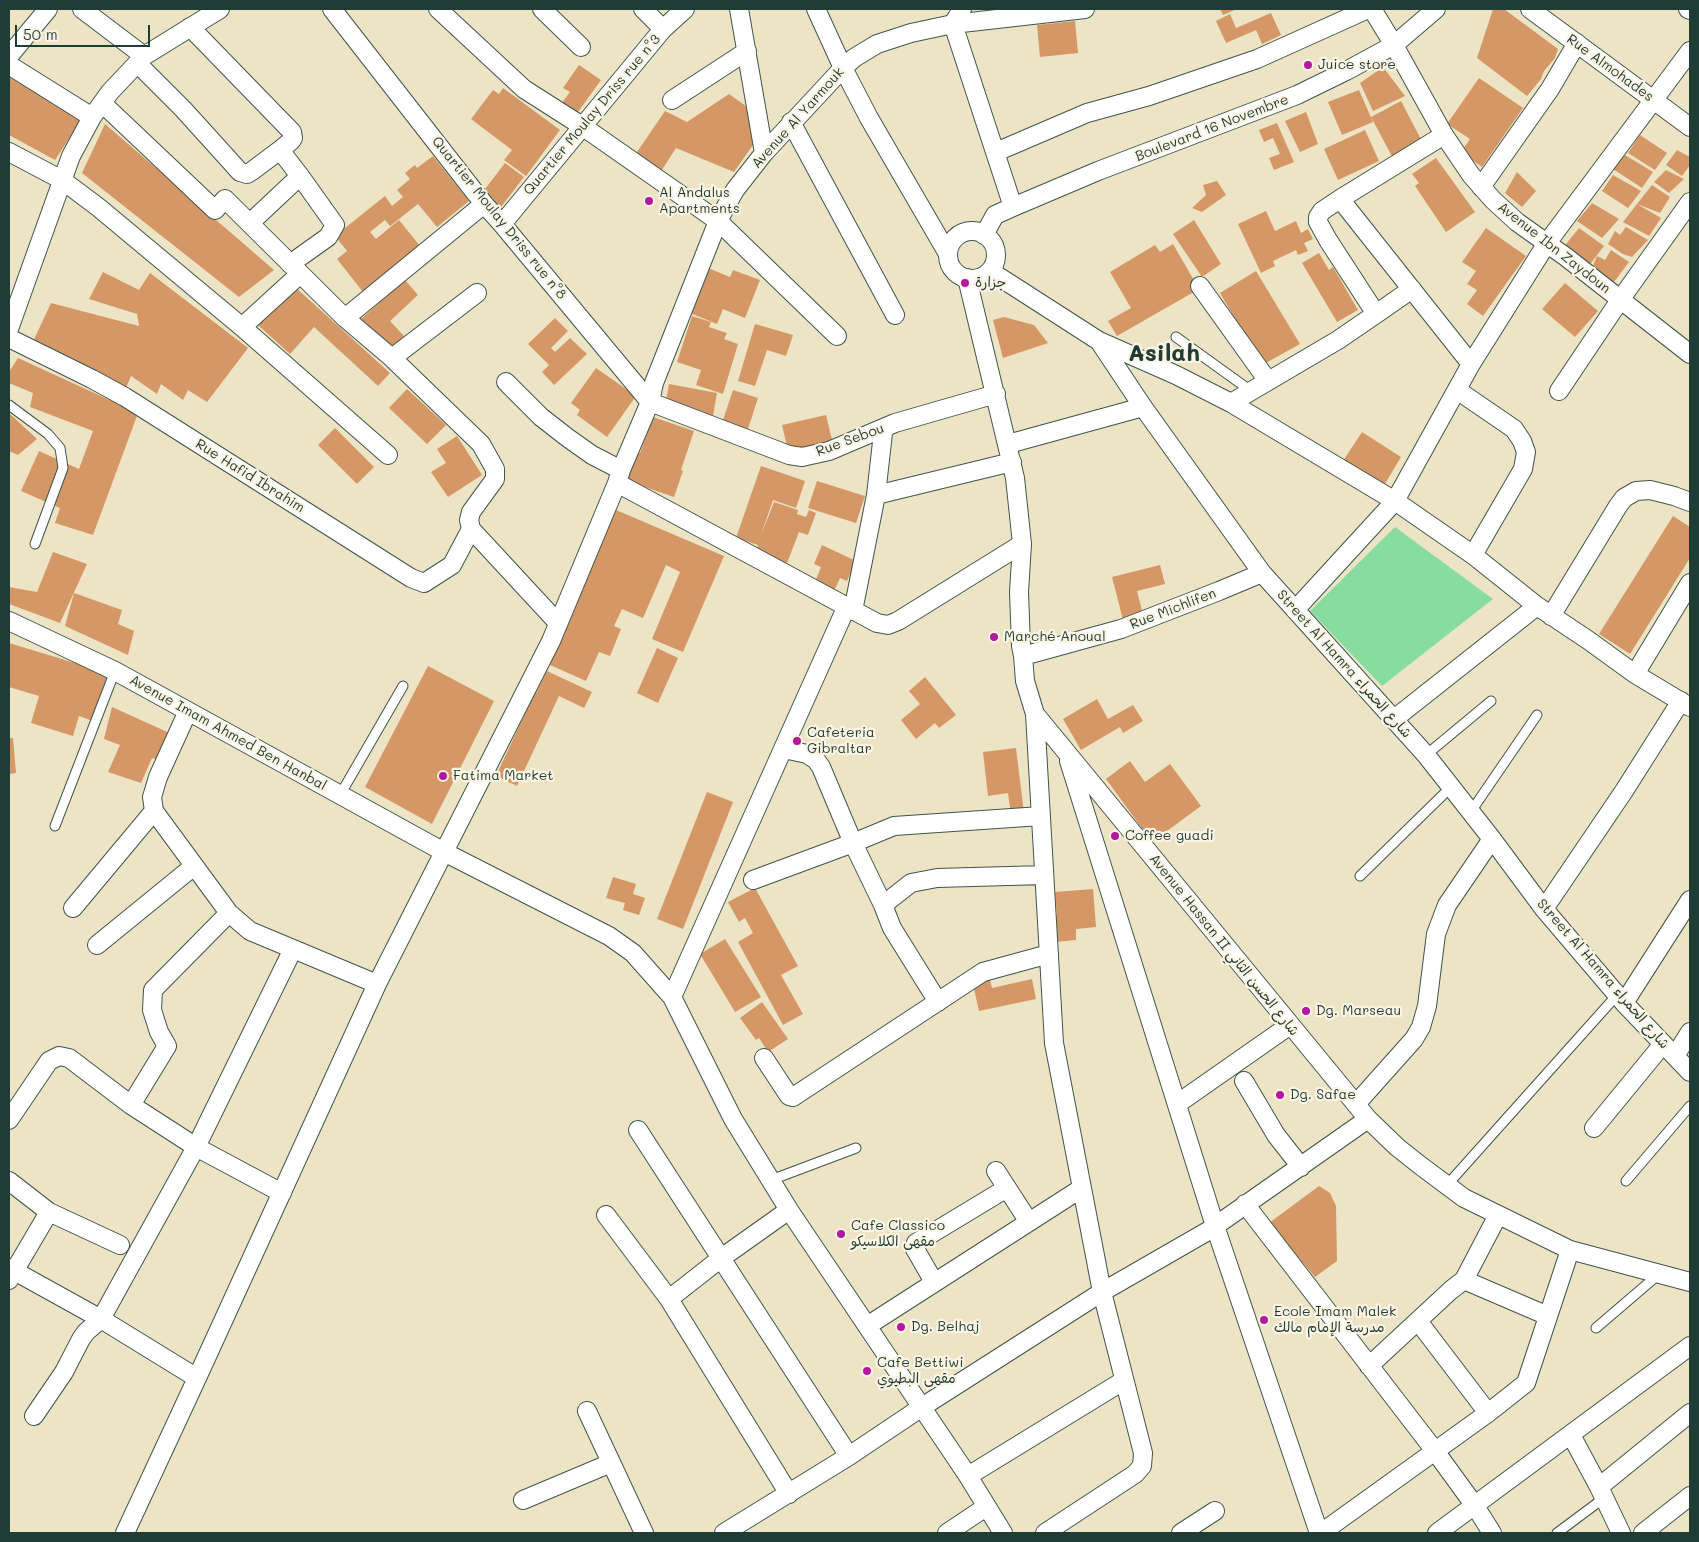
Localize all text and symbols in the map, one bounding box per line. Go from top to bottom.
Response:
scale bar [18,15,152,47]
text: 50 m [23,24,58,44]
street label: Quartier Moulay Driss rue n°3 [520,31,664,199]
street label: Rue Almohades [1563,31,1657,105]
place label: Juice store [1318,57,1396,73]
marker: Juice store [1302,59,1314,71]
street label: Avenue Al Yarmouk [748,64,848,172]
street label: Boulevard 16 Novembre [1133,91,1291,165]
street label: Quartier Moulay Driss rue n°8 [428,133,570,303]
place label: Al Andalus Apartments [659,185,740,218]
marker: Al Andalus Apartments [643,195,655,207]
street label: Avenue Ibn Zaydoun [1494,199,1614,297]
place label: جزارة [975,275,1006,291]
marker: جزارة [959,277,971,289]
district label: Asilah [1128,340,1200,368]
street label: Rue Sebou [814,420,886,460]
street label: Rue Hafid Ibrahim [192,436,308,516]
street label: Rue Michlifen [1128,585,1218,633]
street label: Street Al Hamra شارع الحمراء [1273,587,1415,741]
place label: Marché Anoual [1004,629,1106,645]
marker: Marché Anoual [988,631,1000,643]
street label: Avenue Imam Ahmed Ben Hanbal [127,672,329,794]
place label: Cafeteria Gibraltar [807,725,875,758]
marker: Cafeteria Gibraltar [791,735,803,747]
place label: Fatima Market [453,768,554,784]
marker: Fatima Market [437,770,449,782]
place label: Coffee guadi [1125,828,1214,844]
marker: Coffee guadi [1109,830,1121,842]
street label: Avenue Hassan II شارع الحسن الثاني [1146,851,1302,1039]
street label: Street Al Hamra شارع الحمراء [1533,896,1673,1052]
place label: Dg. Marseau [1316,1003,1401,1019]
marker: Dg. Marseau [1300,1005,1312,1017]
place label: Dg. Safae [1290,1087,1356,1103]
marker: Dg. Safae [1274,1089,1286,1101]
place label: Cafe Classico مقهى الكلاسيكو [851,1218,945,1250]
marker: Cafe Classico مقهى الكلاسيكو [835,1228,847,1240]
place label: Ecole Imam Malek مدرسة الإمام مالك [1274,1304,1396,1336]
marker: Ecole Imam Malek مدرسة الإمام مالك [1258,1314,1270,1326]
place label: Dg. Belhaj [911,1319,980,1335]
marker: Dg. Belhaj [895,1321,907,1333]
place label: Cafe Bettiwi مقهى البطيوي [877,1355,963,1388]
marker: Cafe Bettiwi مقهى البطيوي [861,1365,873,1377]

